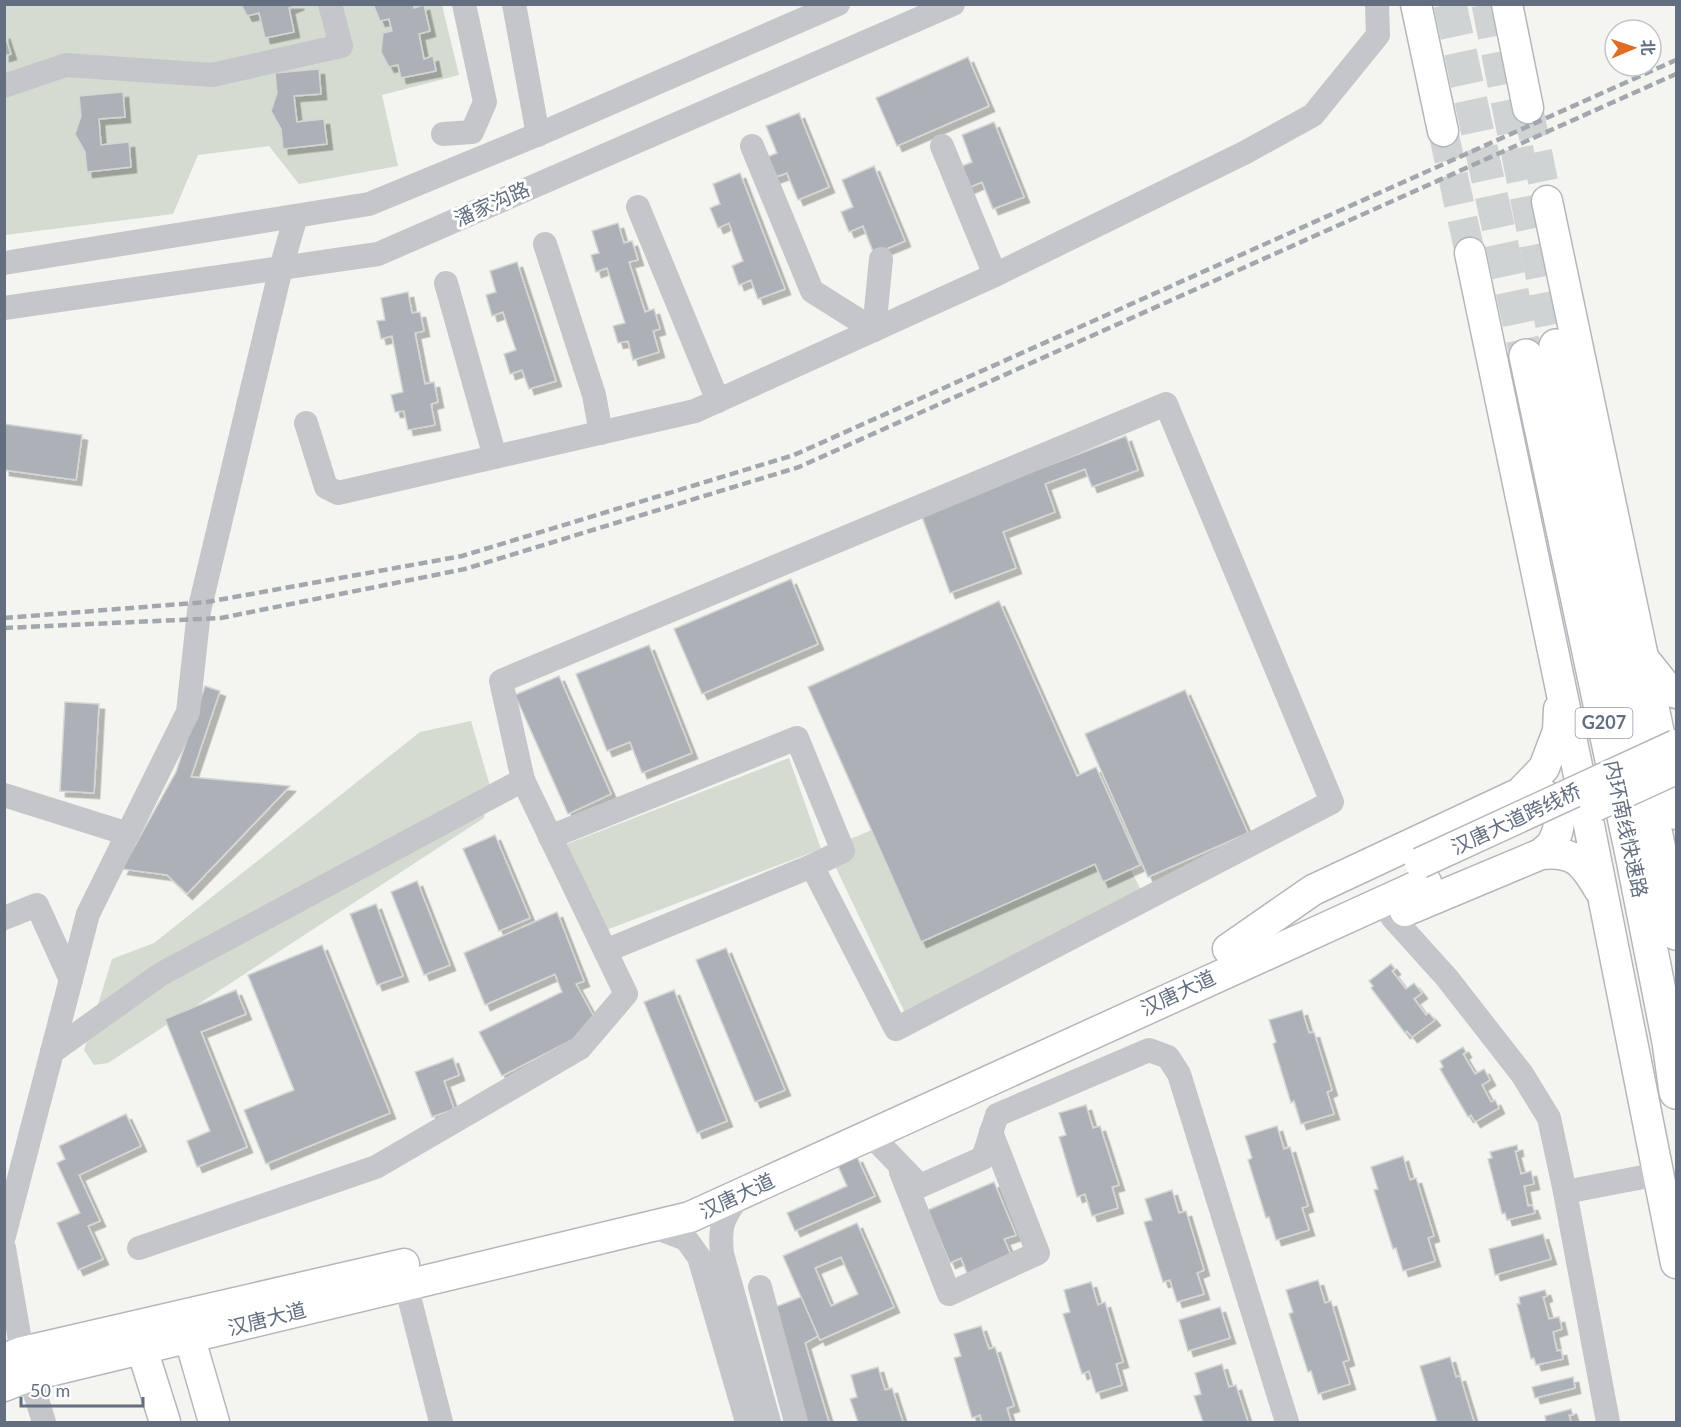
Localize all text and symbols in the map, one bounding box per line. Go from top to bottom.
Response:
north arrow [1603,18,1663,78]
text: 北 [1639,39,1658,56]
street label: 潘家沟路 [450,176,533,230]
road number: G207 [1576,708,1632,738]
street label: 内环南线快速路 [1601,758,1653,900]
street label: 汉唐大道跨线桥 [1447,778,1584,859]
street label: 汉唐大道 [1136,964,1219,1020]
street label: 汉唐大道 [695,1167,778,1223]
street label: 汉唐大道 [225,1297,308,1339]
scale bar [21,1370,142,1408]
text: 50 m [30,1379,70,1401]

